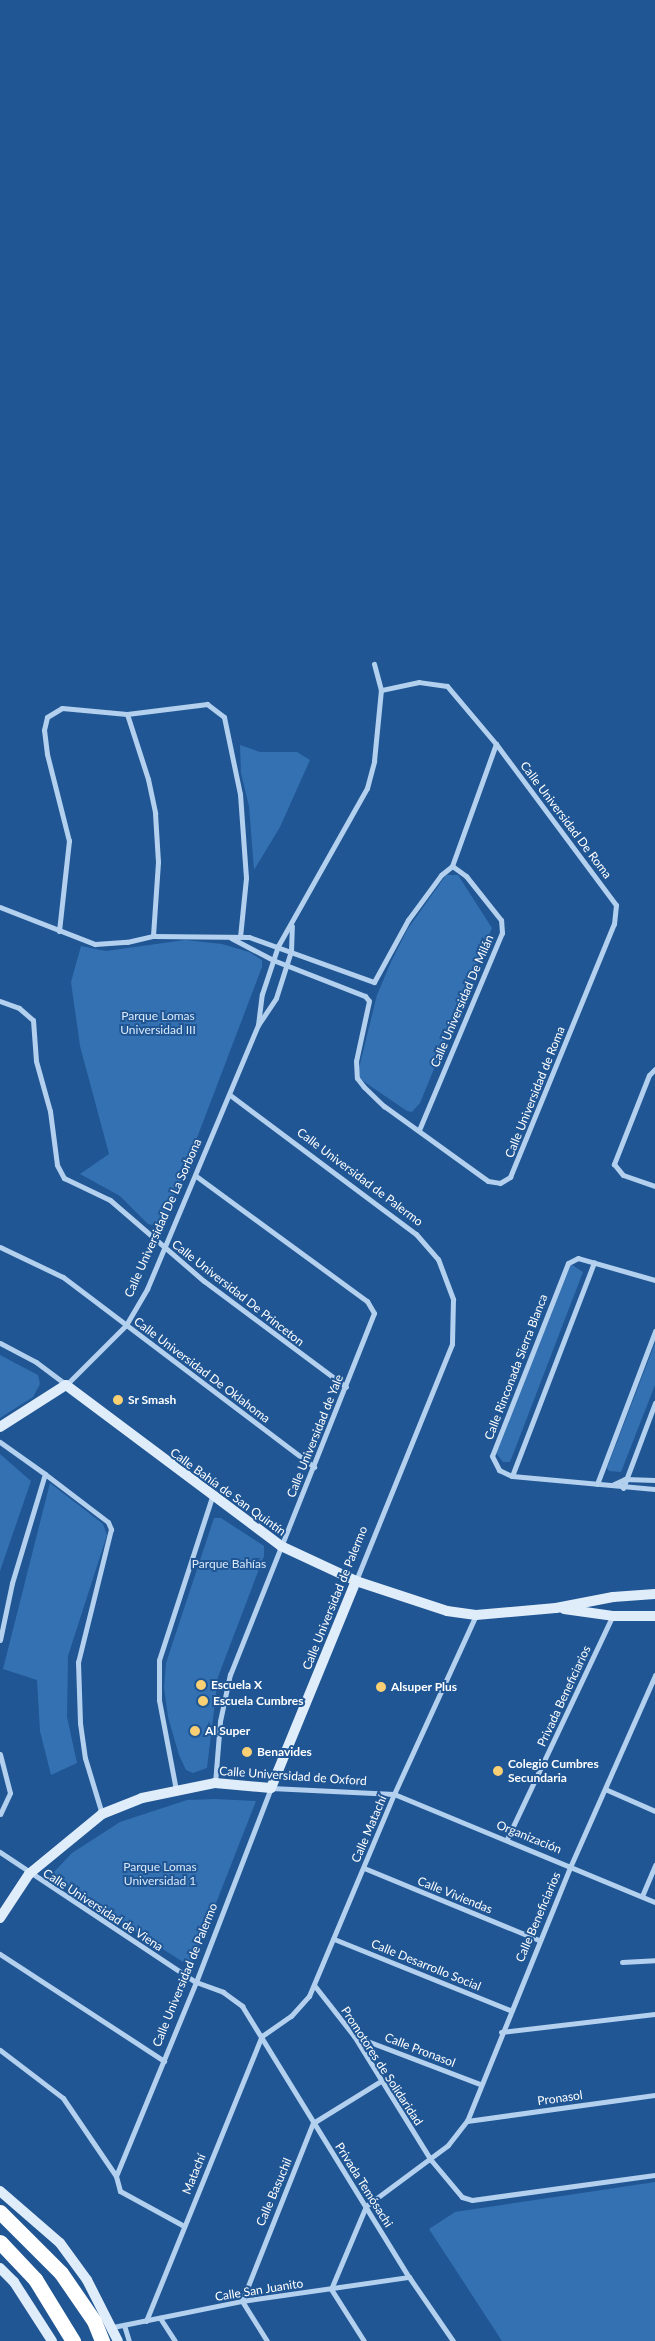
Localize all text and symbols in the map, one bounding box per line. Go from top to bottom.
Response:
street label: Calle Universidad De Roma [517,759,615,881]
street label: Calle Universidad De Milán [428,933,496,1069]
park label: Parque Lomas Universidad III [120,1009,196,1037]
street label: Calle Universidad de Roma [502,1024,568,1160]
street label: Calle Universidad de Palermo [294,1125,426,1229]
street label: Calle Universidad De La Sorbona [121,1137,205,1299]
street label: Calle Universidad De Princeton [169,1237,307,1349]
street label: Calle Rinconada Sierra Blanca [481,1292,551,1442]
street label: Calle Universidad De Oklahoma [131,1314,273,1426]
street label: Calle Universidad de Yale [284,1372,346,1500]
place label: Sr Smash [128,1393,177,1407]
marker: Sr Smash [112,1394,124,1406]
street label: Calle Bahía de San Quintín [167,1445,289,1539]
street label: Calle Universidad de Palermo [300,1524,370,1672]
park label: Parque Bahías [192,1557,266,1571]
street label: Privada Beneficiarios [534,1643,594,1749]
place label: Escuela X [211,1678,262,1692]
marker: Escuela X [195,1679,207,1691]
place label: Alsuper Plus [391,1680,457,1694]
marker: Alsuper Plus [375,1681,387,1693]
place label: Escuela Cumbres [213,1694,304,1708]
marker: Escuela Cumbres [197,1695,209,1707]
place label: Al Super [205,1724,250,1738]
marker: Al Super [189,1725,201,1737]
place label: Benavides [257,1745,312,1759]
marker: Benavides [241,1746,253,1758]
place label: Colegio Cumbres Secundaria [508,1757,599,1785]
street label: Calle Universidad de Oxford [219,1764,367,1788]
marker: Colegio Cumbres Secundaria [492,1765,504,1777]
street label: Calle Matachí [348,1793,390,1865]
street label: Organización [494,1817,564,1857]
park label: Parque Lomas Universidad 1 [123,1860,197,1888]
street label: Calle Universidad de Viena [40,1866,166,1954]
street label: Calle Beneficiarios [512,1870,564,1964]
street label: Calle Viviendas [415,1873,495,1917]
street label: Calle Universidad de Palermo [150,1901,220,2049]
street label: Calle Desarrollo Social [369,1936,483,1994]
street label: Promotores de Solidaridad [338,2004,426,2128]
street label: Calle Pronasol [383,2030,457,2070]
street label: Pronasol [536,2088,584,2108]
street label: Privada Temósachi [332,2140,396,2230]
street label: Matachí [179,2152,209,2196]
street label: Calle Basuchil [253,2156,295,2228]
street label: Calle San Juanito [214,2276,304,2304]

